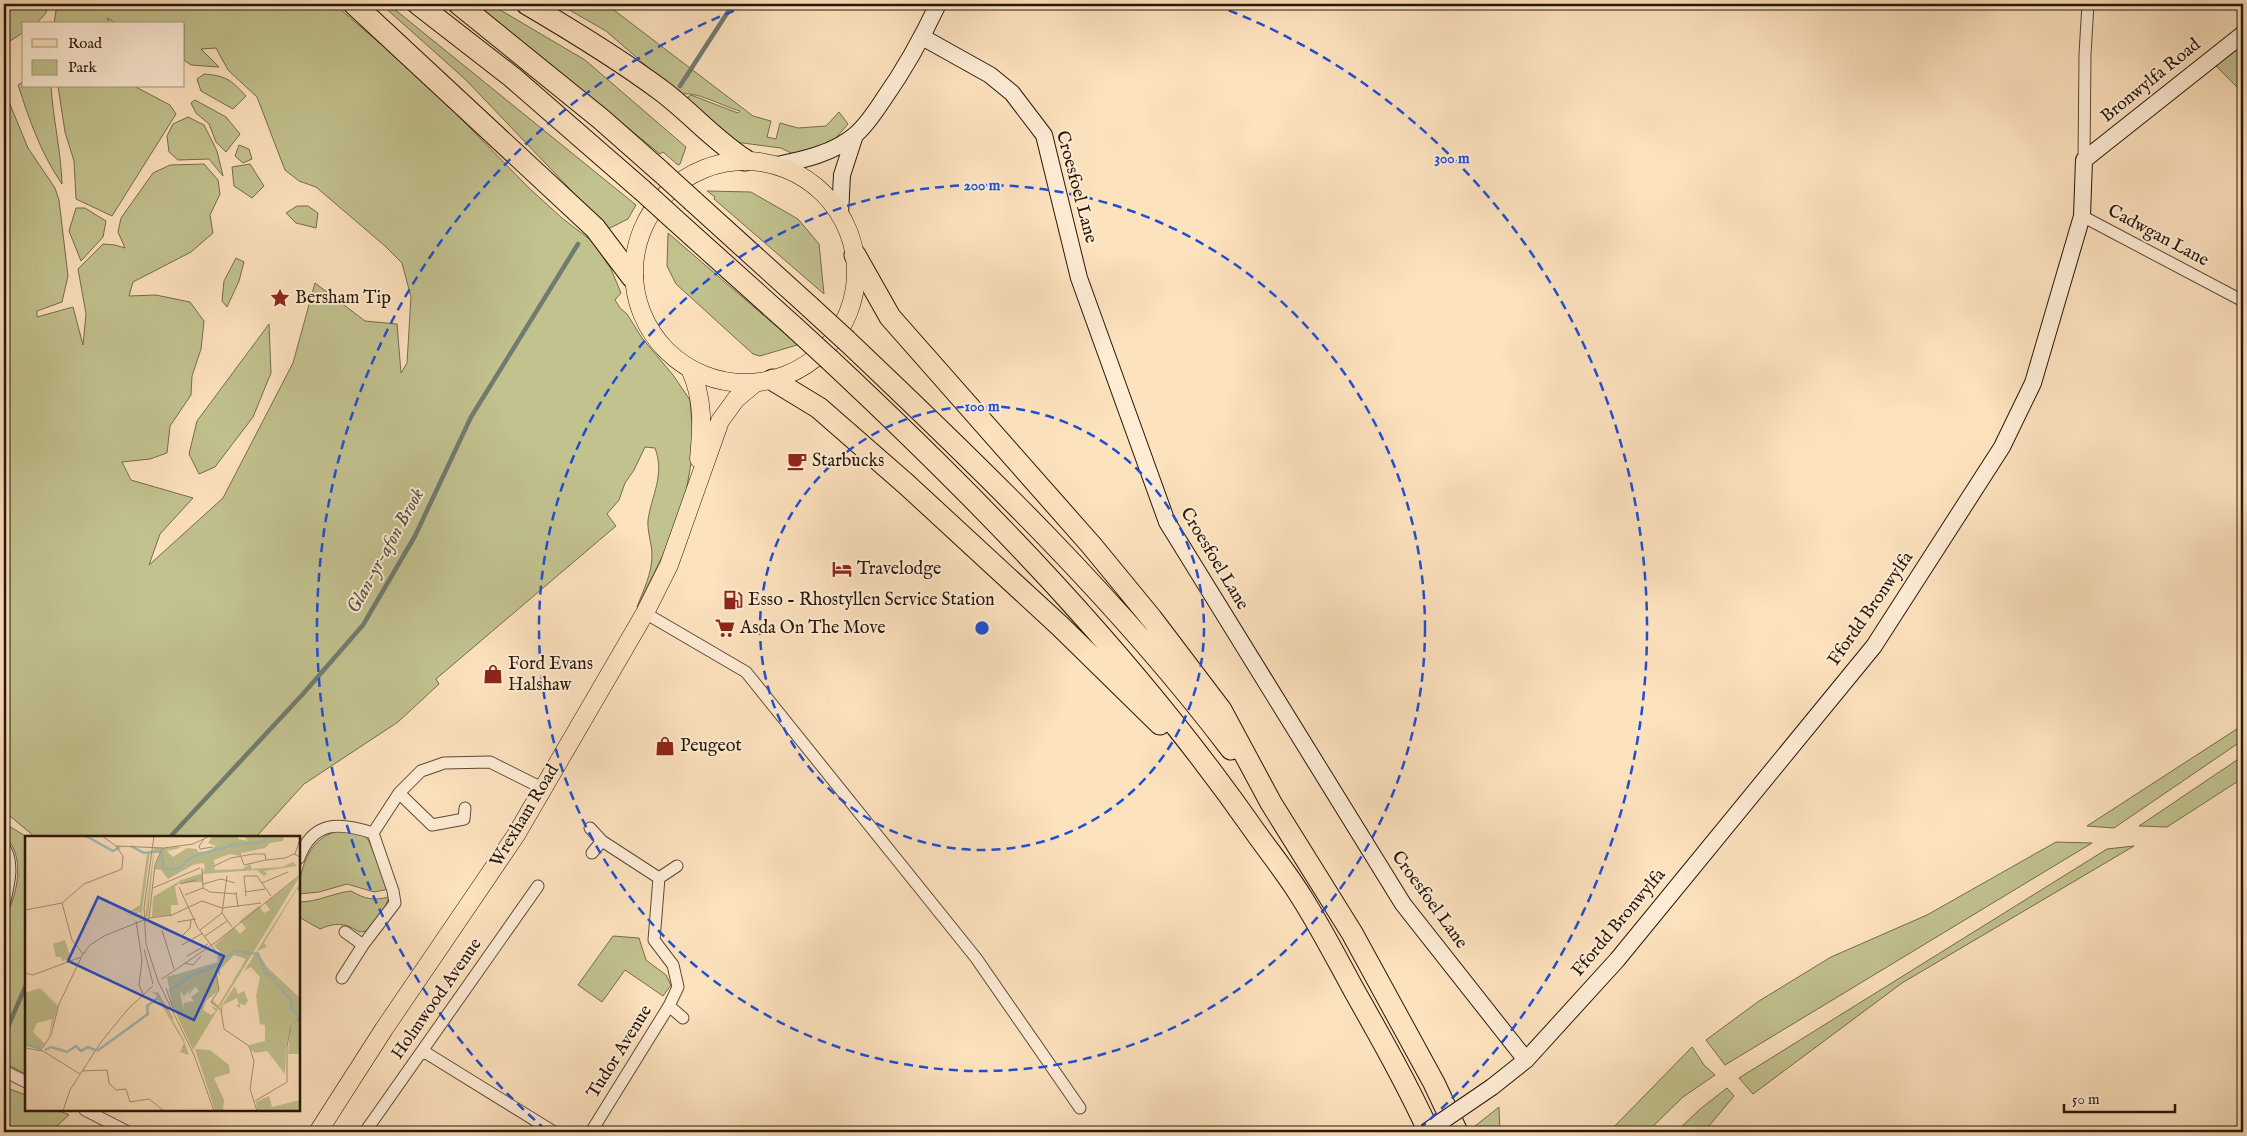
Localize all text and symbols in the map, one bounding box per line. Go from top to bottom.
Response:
legend [22,22,185,88]
street label: Bronwylfa Road [2096,33,2206,128]
text: Road [68,34,103,53]
text: Park [68,58,98,77]
street label: Croesfoel Lane [1050,128,1102,246]
text: 300 m [1434,149,1470,168]
text: 200 m [964,176,1001,195]
street label: Cadwgan Lane [2103,200,2213,272]
place icon: Bersham Tip [269,287,291,309]
place label: Bersham Tip [295,287,391,310]
text: 100 m [964,397,1000,416]
cafe icon: Starbucks [786,450,808,472]
place label: Starbucks [812,450,884,473]
water label: Glan-yr-afon Brook [342,484,430,618]
street label: Croesfoel Lane [1174,504,1254,614]
street label: Ffordd Bronwylfa [1823,547,1919,671]
hotel icon: Travelodge [831,558,853,580]
place label: Travelodge [857,558,941,581]
fuel station icon: Esso - Rhostyllen Service Station [722,589,744,611]
place label: Esso - Rhostyllen Service Station [748,589,995,612]
supermarket icon: Asda On The Move [714,617,736,639]
place label: Asda On The Move [739,617,886,640]
centre of rings [973,619,991,637]
place label: Ford Evans Halshaw [508,653,593,697]
shop icon: Ford Evans Halshaw [482,663,504,685]
shop icon: Peugeot [654,735,676,757]
place label: Peugeot [680,735,742,758]
street label: Wrexham Road [485,760,565,872]
inset map [25,836,300,1111]
street label: Croesfoel Lane [1386,847,1472,953]
street label: Ffordd Bronwylfa [1567,864,1671,982]
street label: Holmwood Avenue [387,934,487,1064]
street label: Tudor Avenue [582,1001,658,1103]
scale bar [2064,1081,2176,1113]
text: 50 m [2072,1090,2100,1109]

